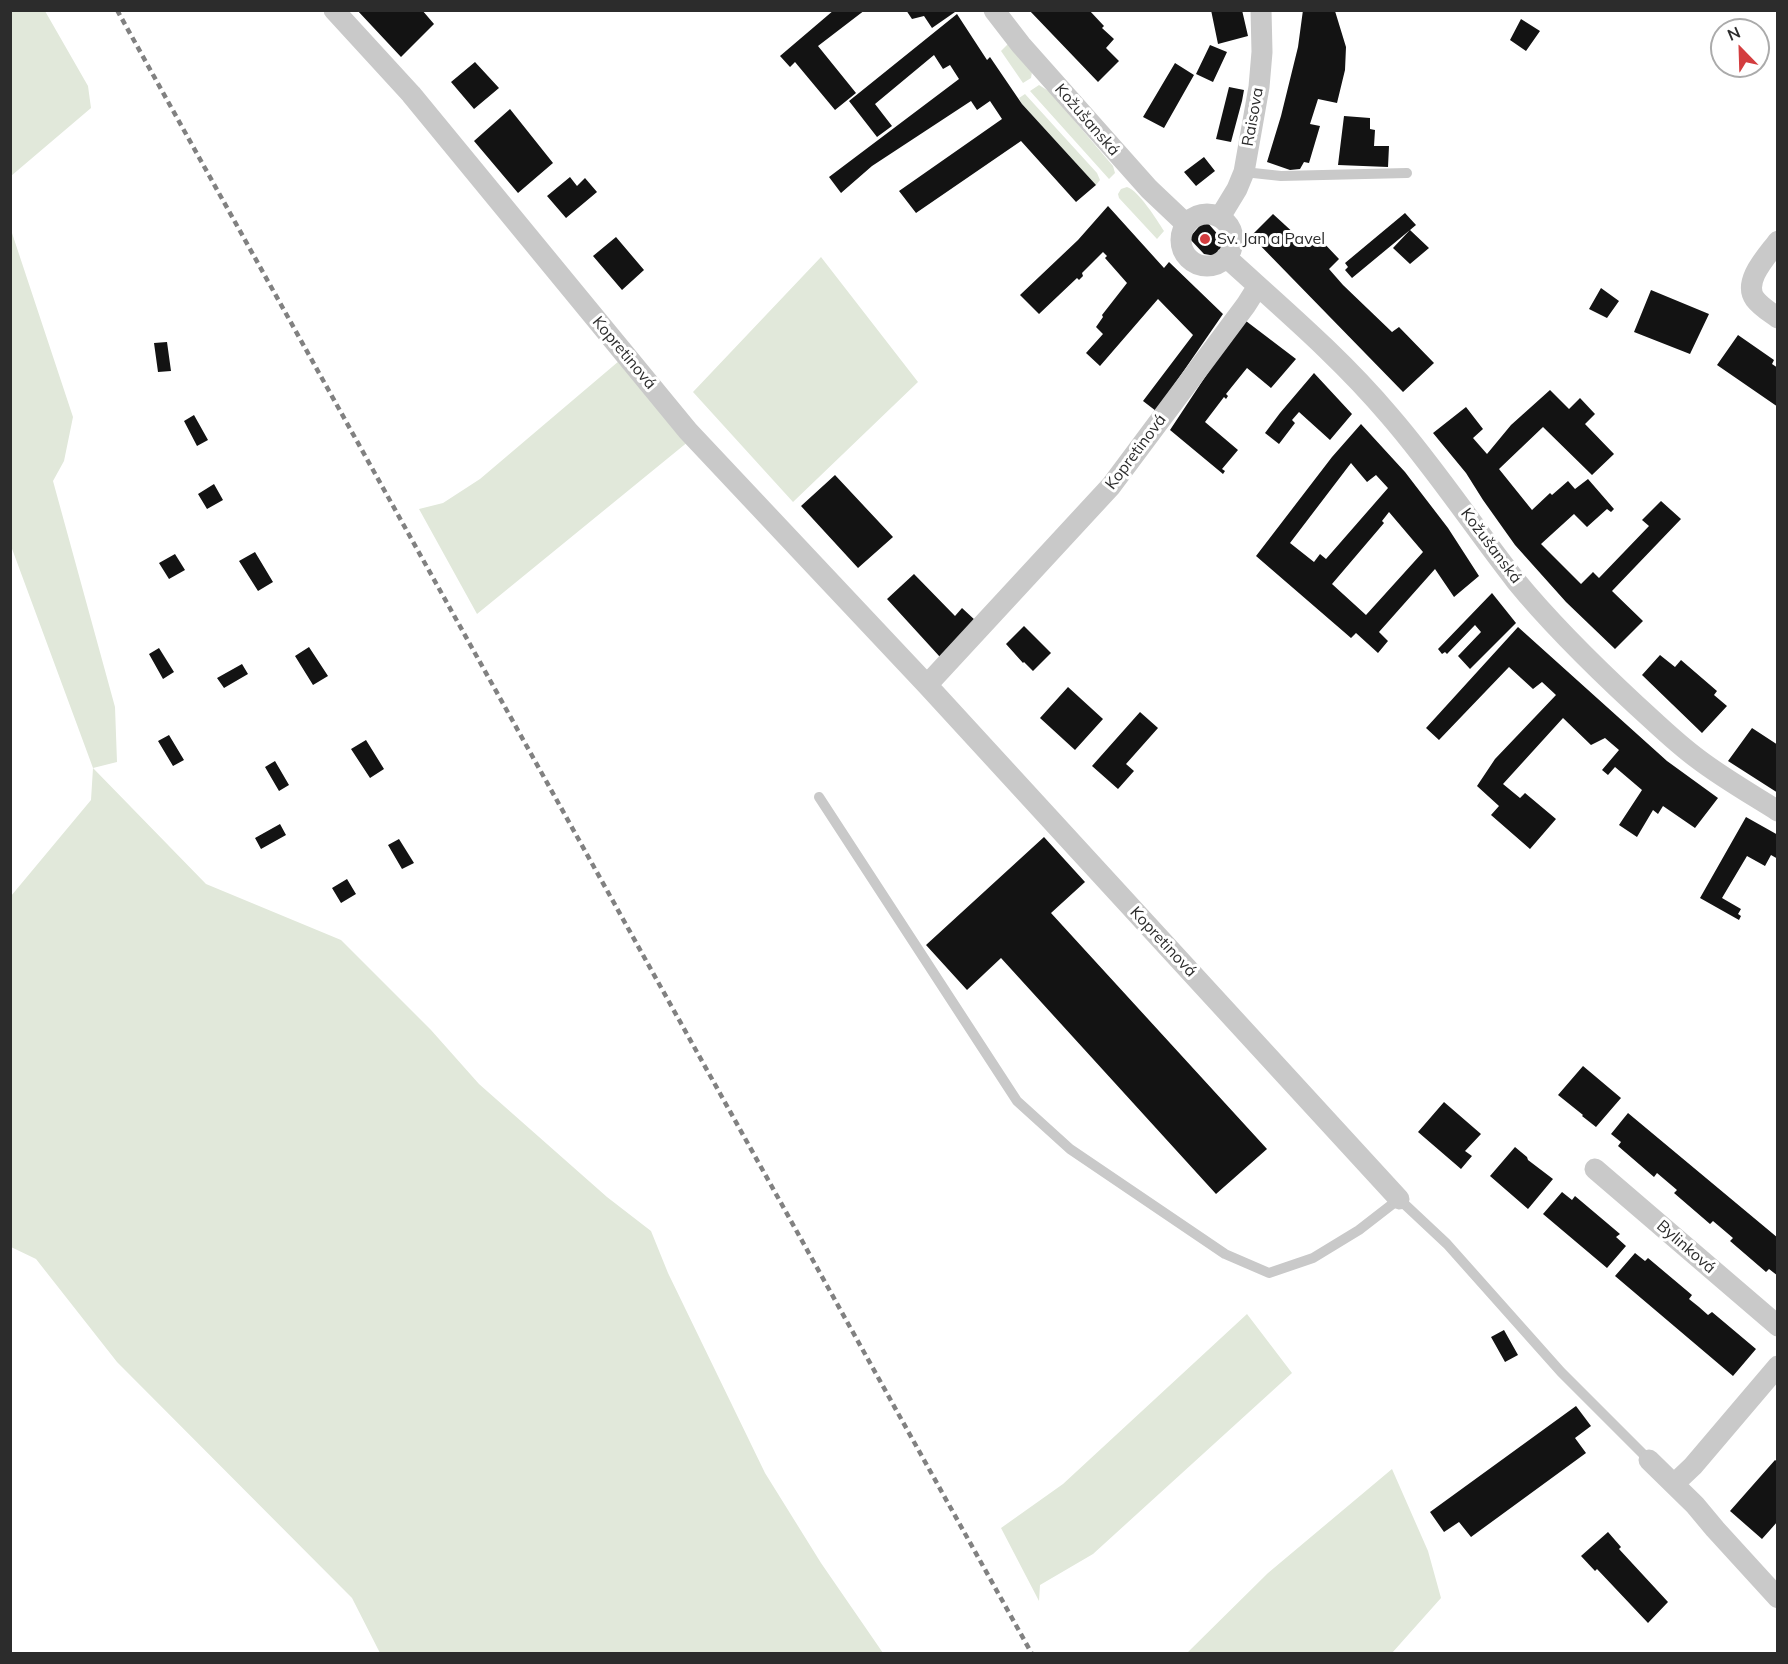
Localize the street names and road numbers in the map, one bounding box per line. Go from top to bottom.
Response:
street label: Kožušanská [1050,80,1124,160]
street label: Raisova [1238,86,1268,148]
street label: Kopretinová [588,313,660,393]
street label: Kopretinová [1102,411,1170,493]
street label: Kožušanská [1456,505,1526,587]
street label: Kopretinová [1126,903,1200,981]
street label: Bylinková [1653,1216,1719,1278]

